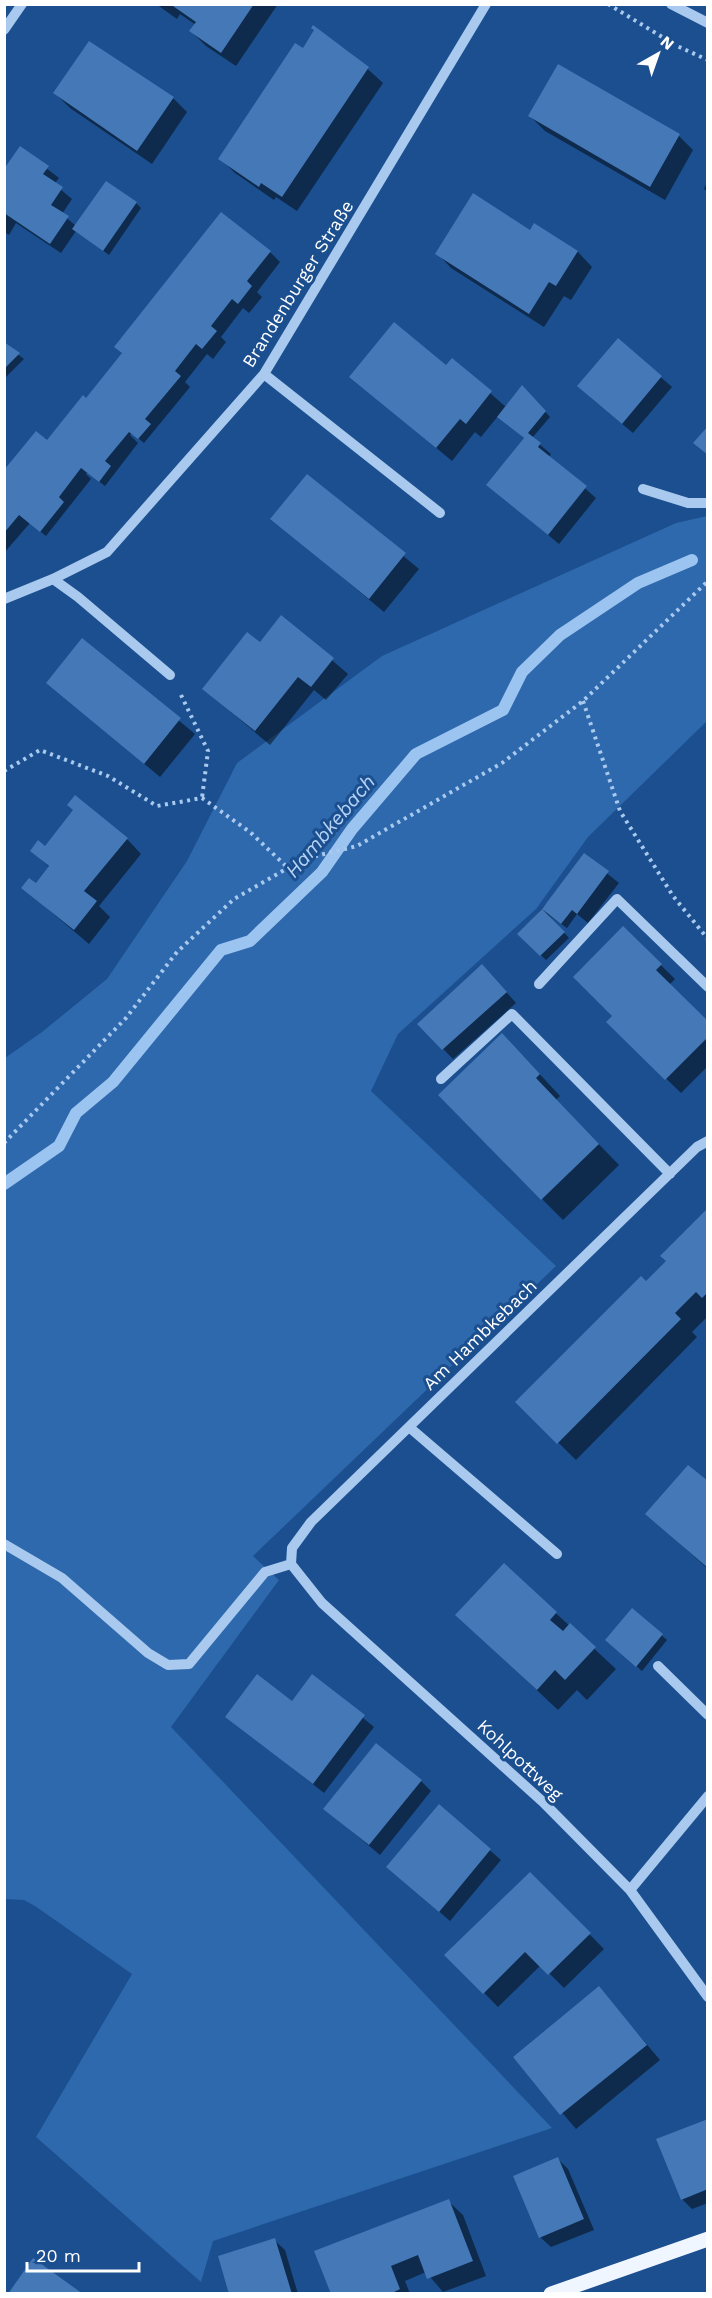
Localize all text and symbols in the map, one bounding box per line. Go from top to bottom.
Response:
north arrow [628,24,688,84]
text: N [657,32,678,54]
street label: Brandenburger Straße [237,196,358,371]
water label: Hambkebach [280,770,380,882]
street label: Am Hambkebach [418,1275,541,1394]
street label: Kohlpottweg [473,1715,568,1805]
scale bar [27,2235,140,2273]
text: 20 m [36,2245,81,2266]

